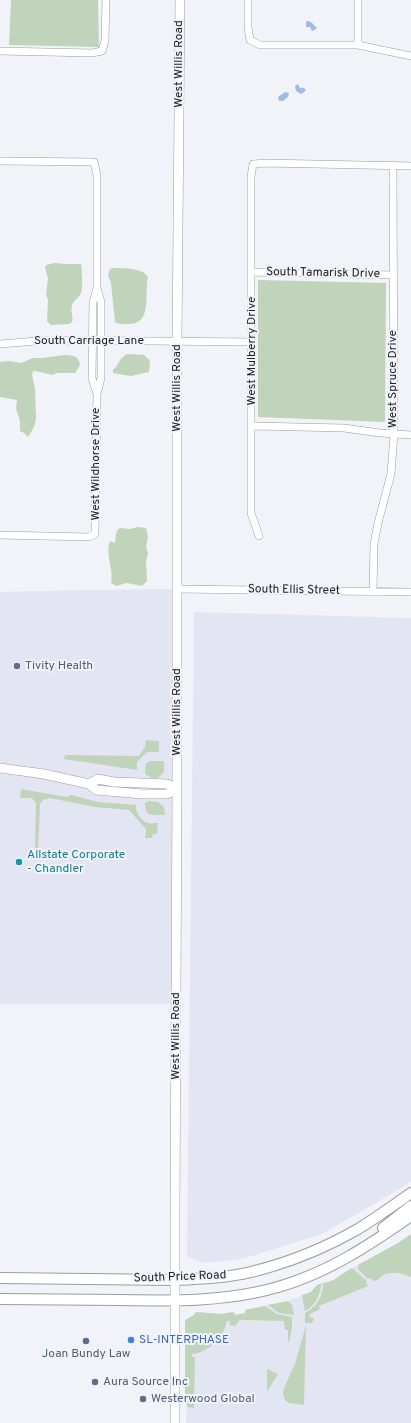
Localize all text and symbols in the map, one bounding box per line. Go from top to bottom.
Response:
street label: West Willis Road [171,20,187,108]
street label: South Tamarisk Drive [266,264,380,282]
street label: West Mulberry Drive [244,296,260,406]
street label: West Spruce Drive [385,330,401,428]
street label: South Carriage Lane [34,333,144,349]
street label: West Willis Road [169,344,185,432]
street label: West Wildhorse Drive [88,407,104,521]
street label: South Ellis Street [248,581,340,599]
place label: Tivity Health [25,658,93,674]
marker: Tivity Health [12,661,22,671]
street label: West Willis Road [169,668,185,756]
place label: Allstate Corporate - Chandler [27,847,125,877]
marker: Allstate Corporate - Chandler [14,857,24,867]
street label: West Willis Road [168,992,184,1080]
street label: South Price Road [133,1267,227,1287]
place label: SL-INTERPHASE [139,1332,229,1348]
marker: SL-INTERPHASE [126,1335,136,1345]
marker: Joan Bundy Law [81,1336,91,1346]
place label: Joan Bundy Law [42,1346,131,1362]
place label: Aura Source Inc [103,1374,188,1390]
marker: Aura Source Inc [90,1377,100,1387]
place label: Westerwood Global [151,1391,255,1407]
marker: Westerwood Global [138,1394,148,1404]

